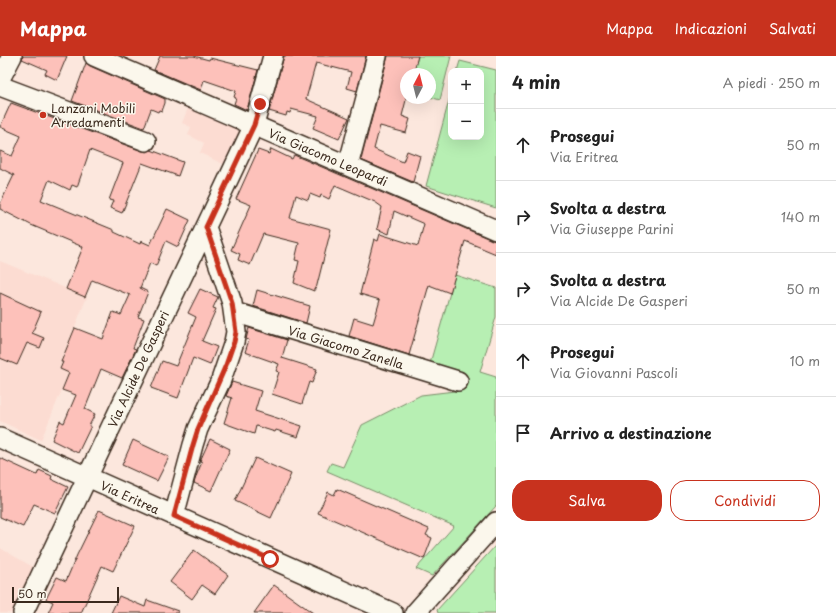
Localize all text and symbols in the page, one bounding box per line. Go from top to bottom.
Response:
text: Mappa [20,14,87,42]
text: Mappa [606,18,653,39]
text: Indicazioni [675,18,747,39]
text: Salvati [769,18,816,39]
north arrow [400,68,436,104]
map controls [448,68,484,140]
button: + [448,68,484,104]
text: 4 min [512,69,560,95]
text: A piedi · 250 m [723,73,820,92]
route end [251,95,269,113]
place label: Lanzani Mobili Arredamenti [51,99,136,131]
button: − [448,104,484,140]
marker: Lanzani Mobili Arredamenti [38,110,48,120]
street label: Via Giacomo Leopardi [266,124,390,190]
text: Prosegui [550,124,614,147]
icon: ahead [512,134,534,156]
text: 50 m [786,135,820,154]
text: Via Eritrea [550,147,618,166]
text: Svolta a destra [550,196,666,219]
icon: right [512,206,534,228]
text: 140 m [781,207,820,226]
text: Via Giuseppe Parini [550,219,674,238]
text: Svolta a destra [550,268,666,291]
icon: right [512,278,534,300]
text: 50 m [786,279,820,298]
text: Via Alcide De Gasperi [550,291,688,310]
street label: Via Alcide De Gasperi [103,308,173,430]
street label: Via Giacomo Zanella [286,321,407,373]
text: Prosegui [550,340,614,363]
icon: ahead [512,350,534,372]
text: 10 m [790,351,820,370]
text: Via Giovanni Pascoli [550,363,678,382]
text: Arrivo a destinazione [550,421,712,444]
icon: arrive [512,422,534,444]
street label: Via Eritrea [98,476,163,518]
button: Salva [512,480,662,521]
button: Condividi [670,480,820,521]
route start [261,550,279,568]
scale bar [12,585,119,604]
text: 50 m [18,585,47,602]

